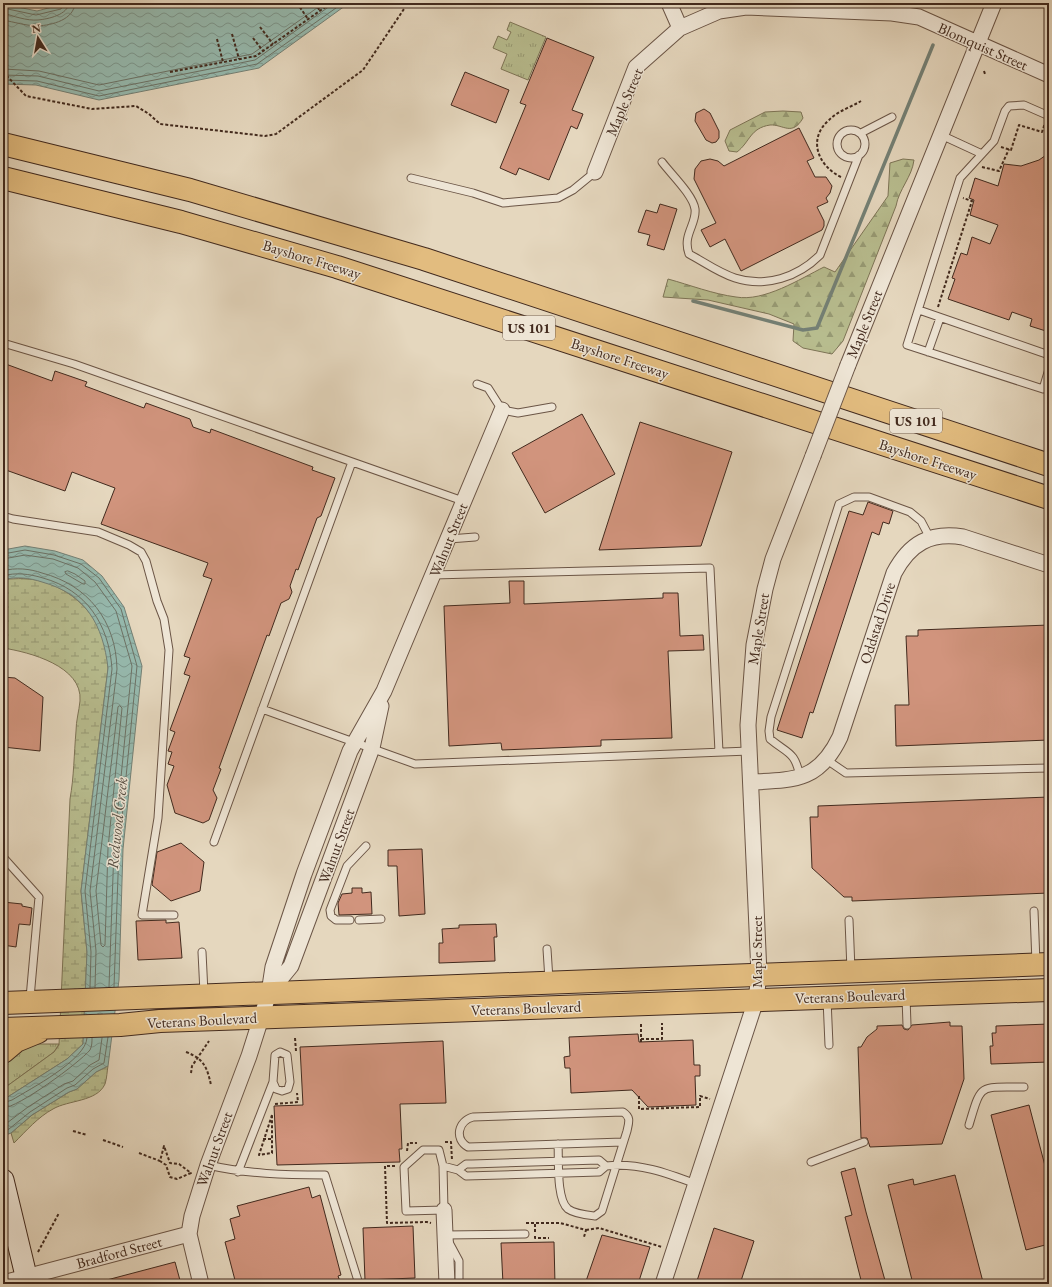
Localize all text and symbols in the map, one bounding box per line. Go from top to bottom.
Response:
north arrow [18,18,58,58]
street label: Blomquist Street [935,18,1031,74]
text: N [30,20,42,36]
street label: Maple Street [601,65,647,139]
street label: Bayshore Freeway [261,235,364,283]
street label: Maple Street [842,287,886,361]
road number: US 101 [503,316,555,340]
street label: Bayshore Freeway [569,333,672,383]
road number: US 101 [890,409,942,433]
street label: Bayshore Freeway [877,434,980,484]
street label: Walnut Street [425,500,472,580]
street label: Oddstad Drive [855,580,899,666]
street label: Maple Street [743,592,773,666]
water label: Redwood Creek [102,775,132,870]
street label: Walnut Street [314,806,358,886]
street label: Maple Street [747,916,766,988]
street label: Veterans Boulevard [795,985,906,1007]
street label: Veterans Boulevard [471,997,582,1019]
street label: Veterans Boulevard [146,1008,258,1032]
street label: Walnut Street [192,1109,236,1189]
street label: Bradford Street [74,1231,164,1273]

